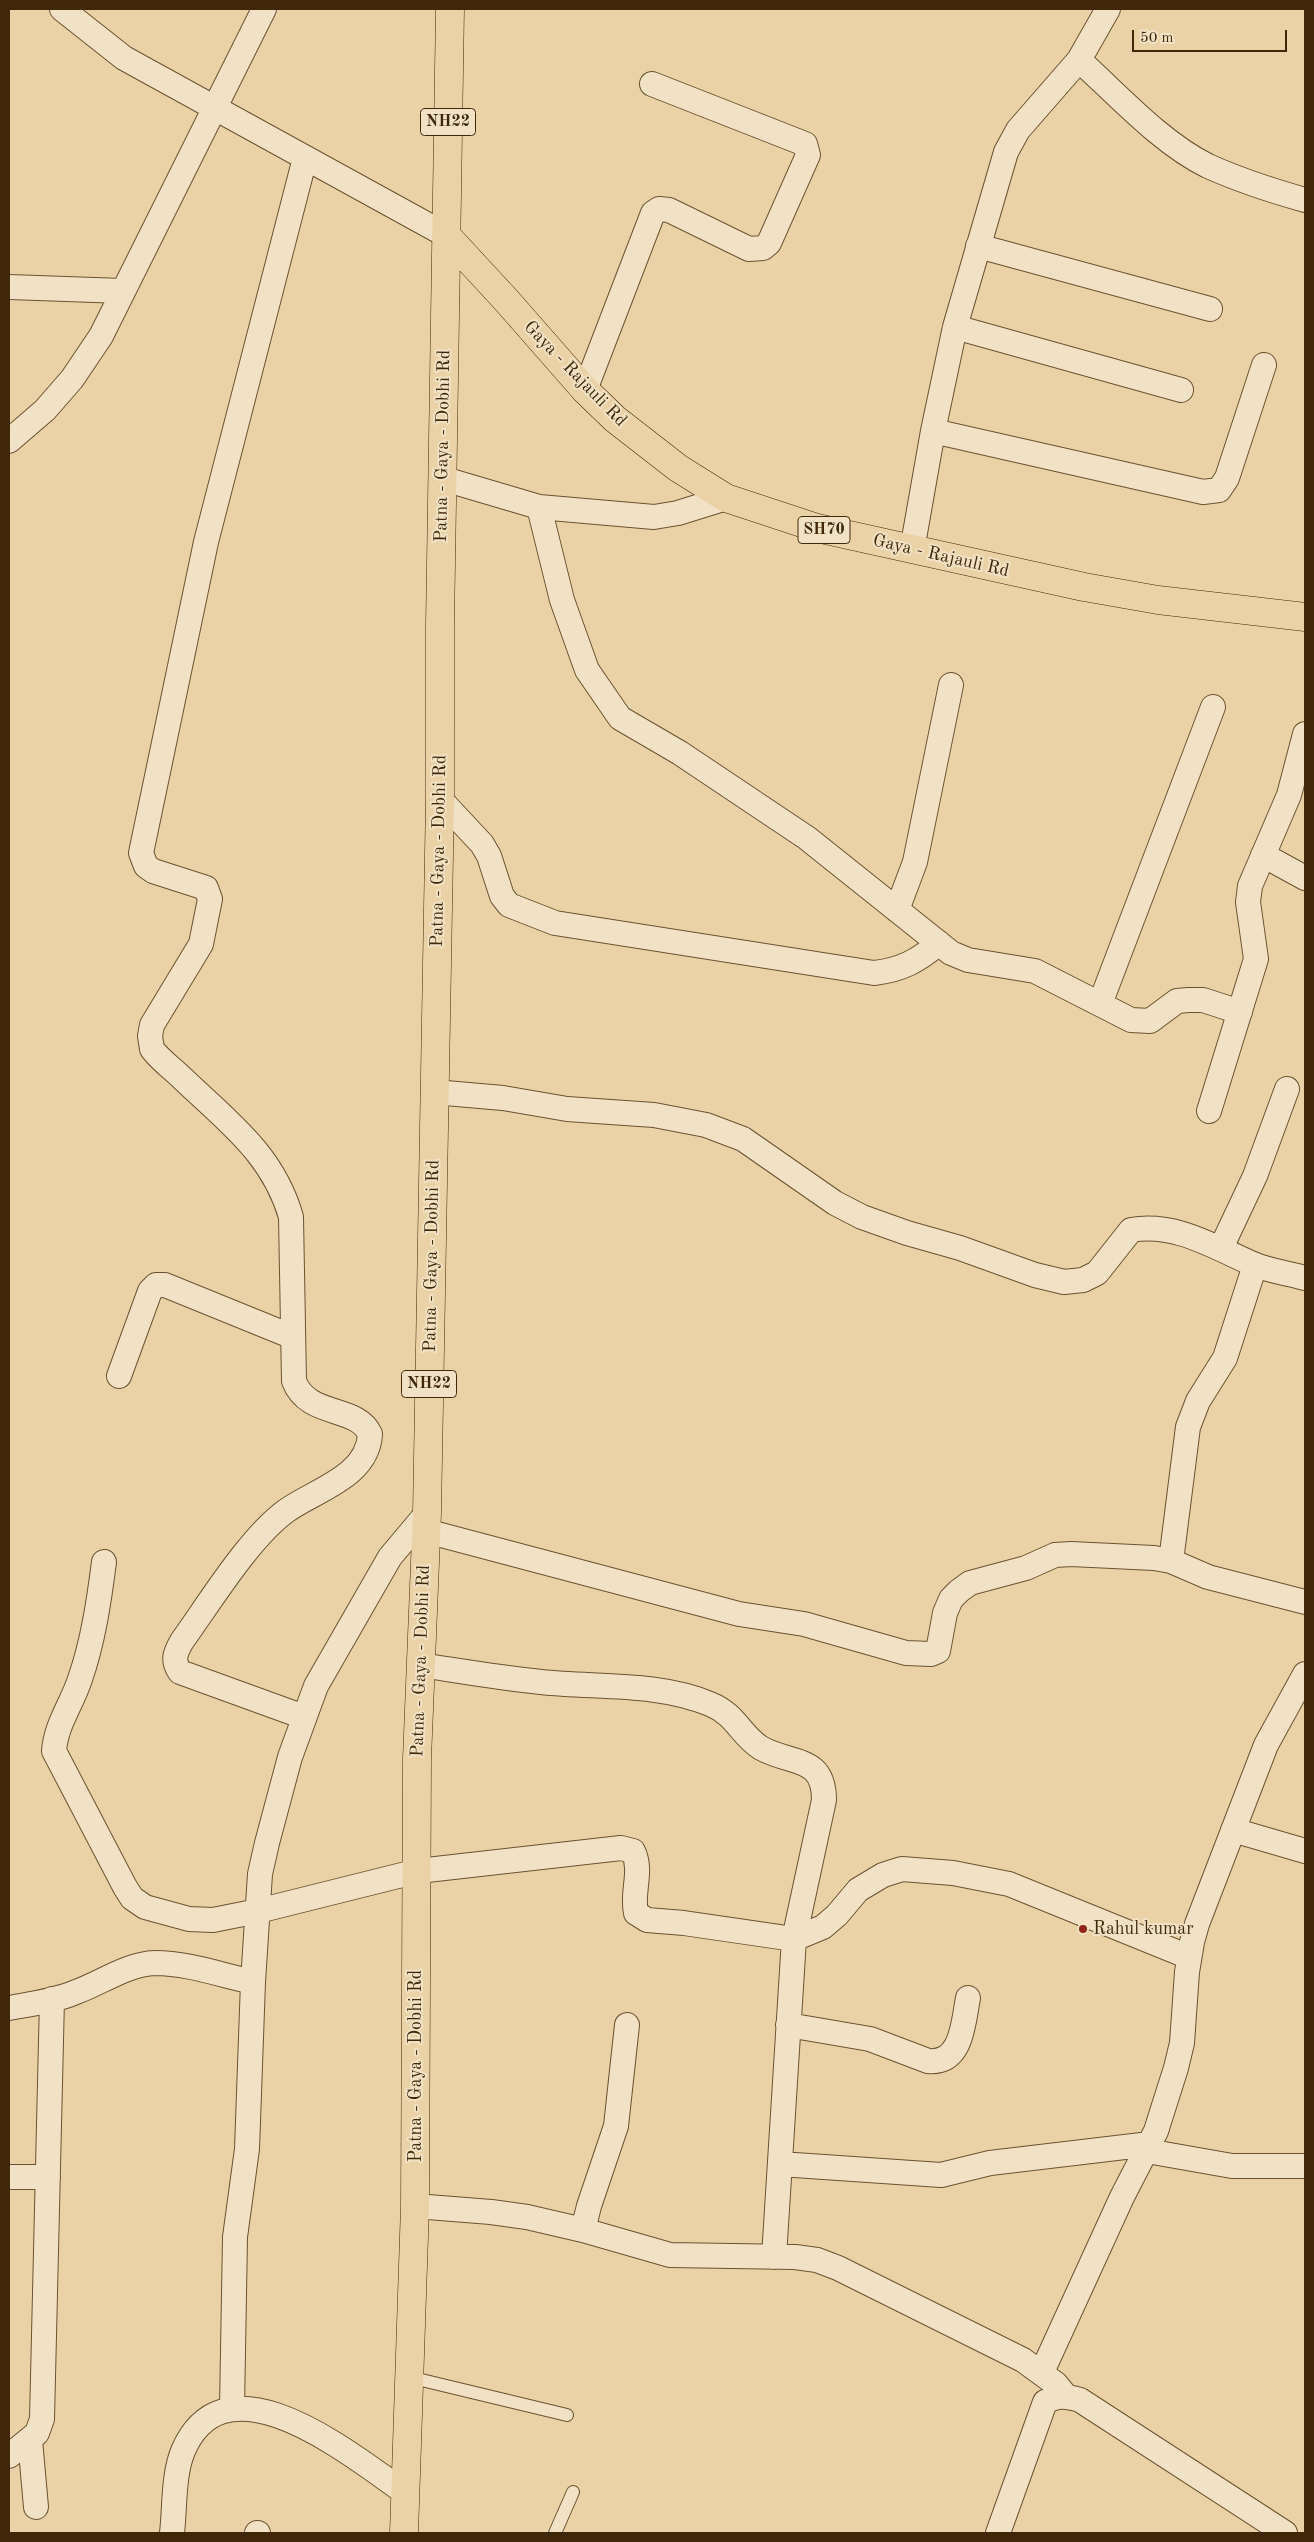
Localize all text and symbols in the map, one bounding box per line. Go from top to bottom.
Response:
scale bar [1134,20,1289,52]
text: 50 m [1140,31,1174,46]
road number: NH22 [420,108,476,136]
street label: Gaya - Rajauli Rd [519,316,631,432]
street label: Patna - Gaya - Dobhi Rd [431,350,455,542]
road number: SH70 [798,516,850,544]
street label: Gaya - Rajauli Rd [871,530,1011,582]
street label: Patna - Gaya - Dobhi Rd [427,755,451,947]
street label: Patna - Gaya - Dobhi Rd [420,1160,444,1352]
road number: NH22 [402,1370,456,1398]
street label: Patna - Gaya - Dobhi Rd [407,1565,435,1757]
place label: Rahul kumar [1093,1918,1194,1940]
marker: Rahul kumar [1077,1923,1089,1935]
street label: Patna - Gaya - Dobhi Rd [405,1970,427,2162]

